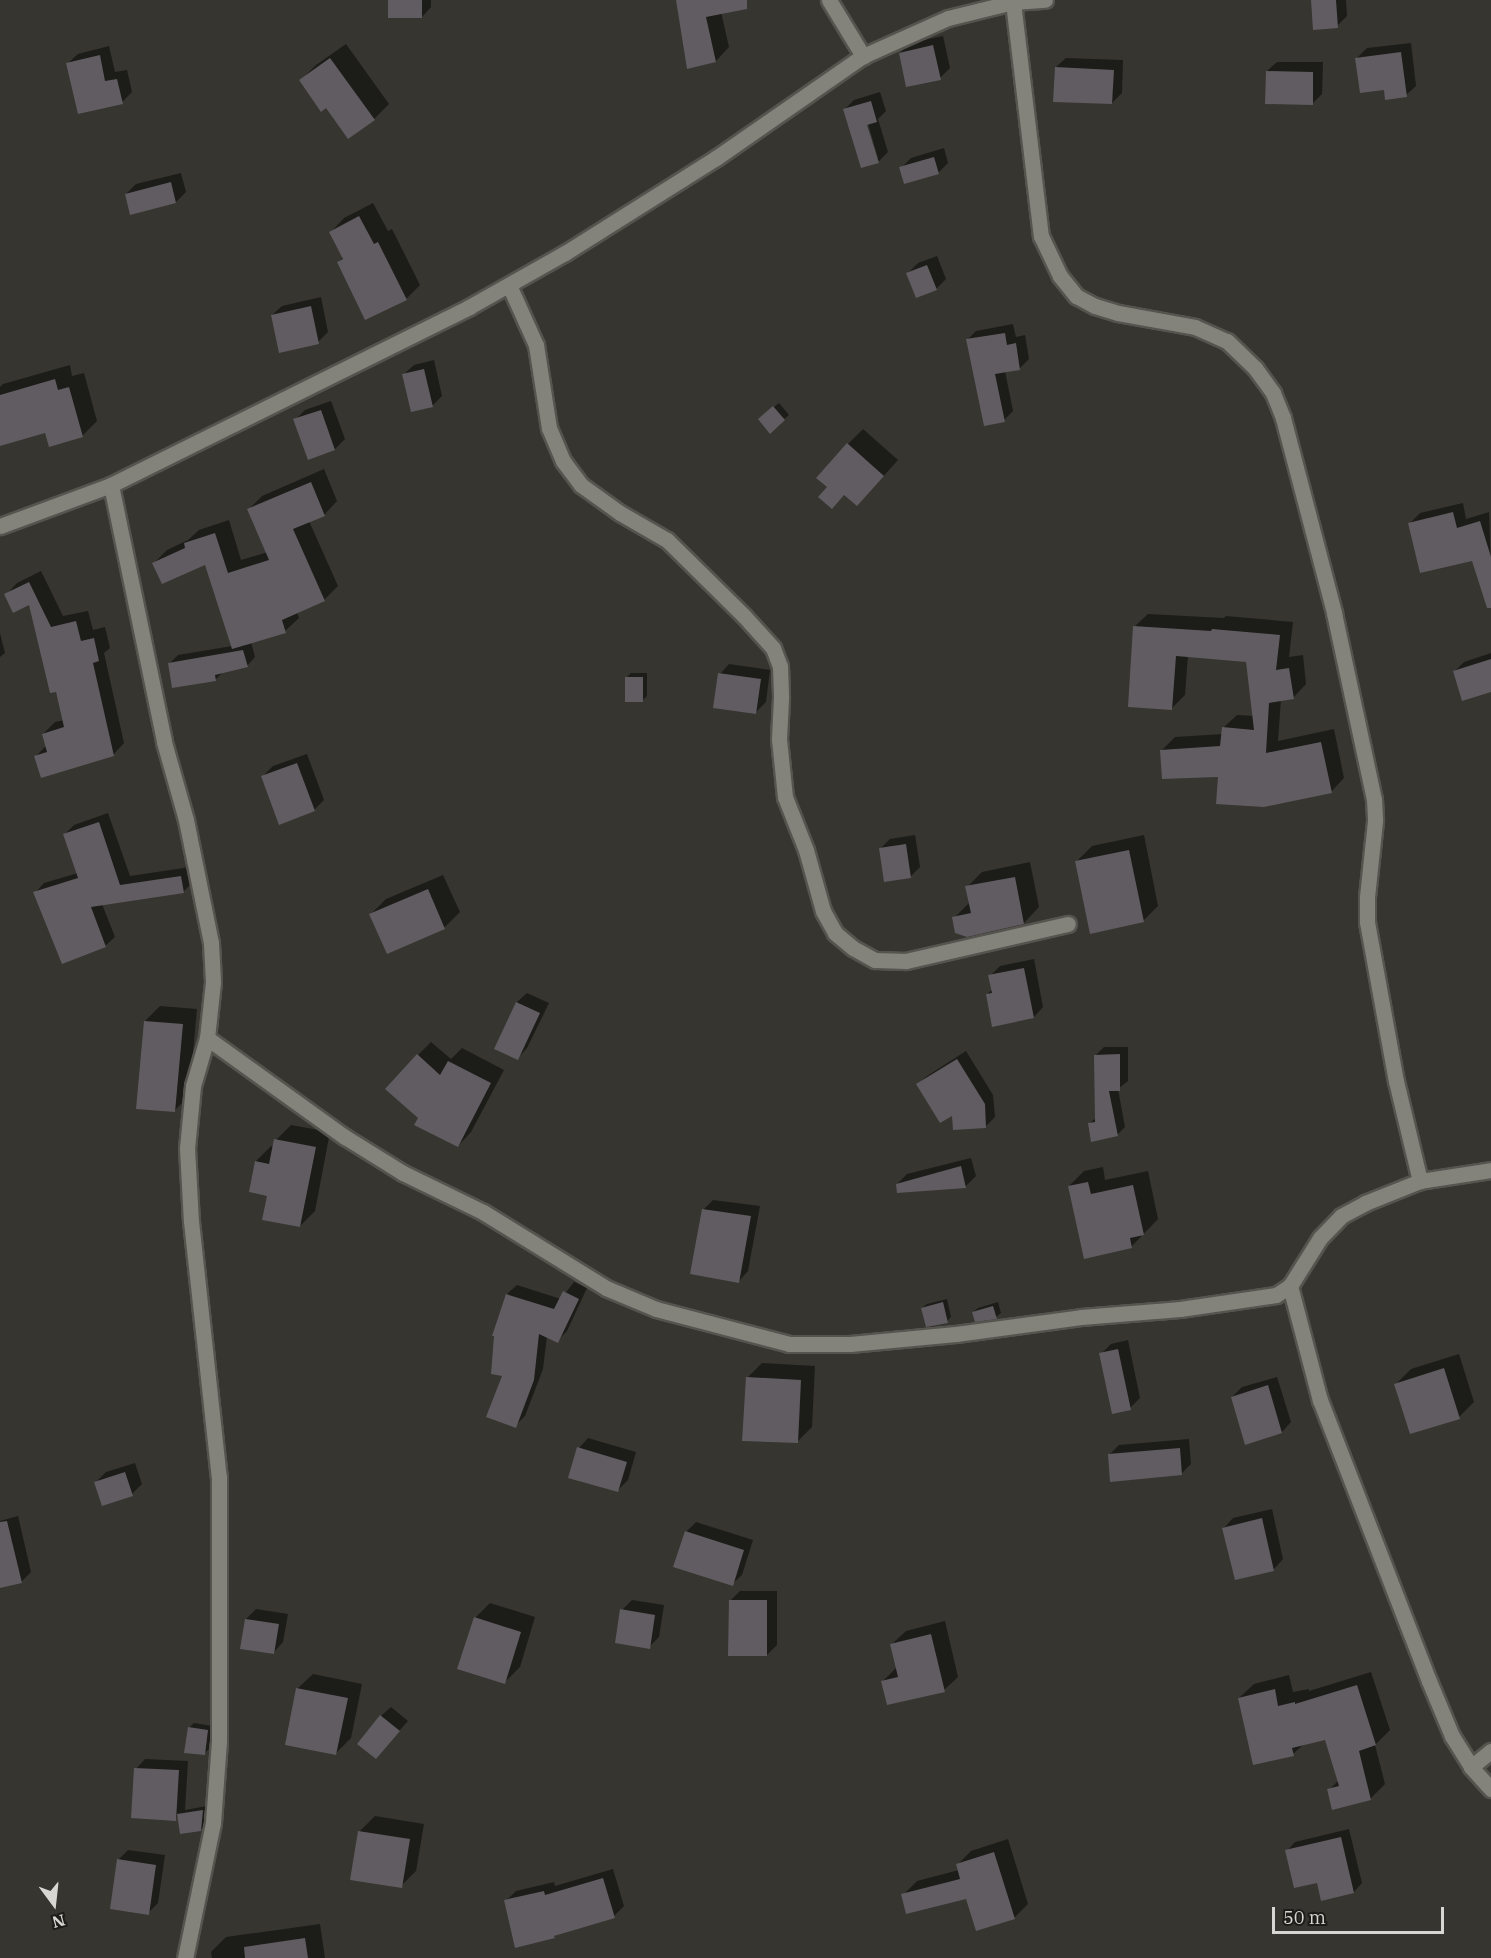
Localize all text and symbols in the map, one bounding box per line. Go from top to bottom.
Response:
north arrow [24,1874,84,1934]
scale bar [1275,1895,1448,1933]
text: 50 m [1283,1906,1326,1929]
text: N [50,1910,67,1933]

